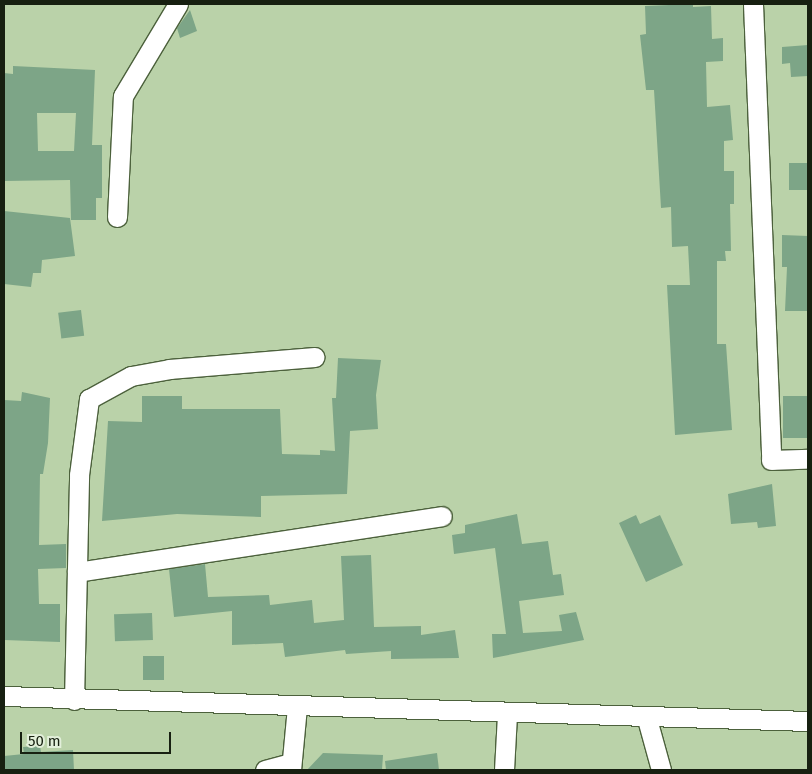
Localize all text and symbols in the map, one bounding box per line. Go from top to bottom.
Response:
scale bar [22,722,174,754]
text: 50 m [28,732,61,750]

